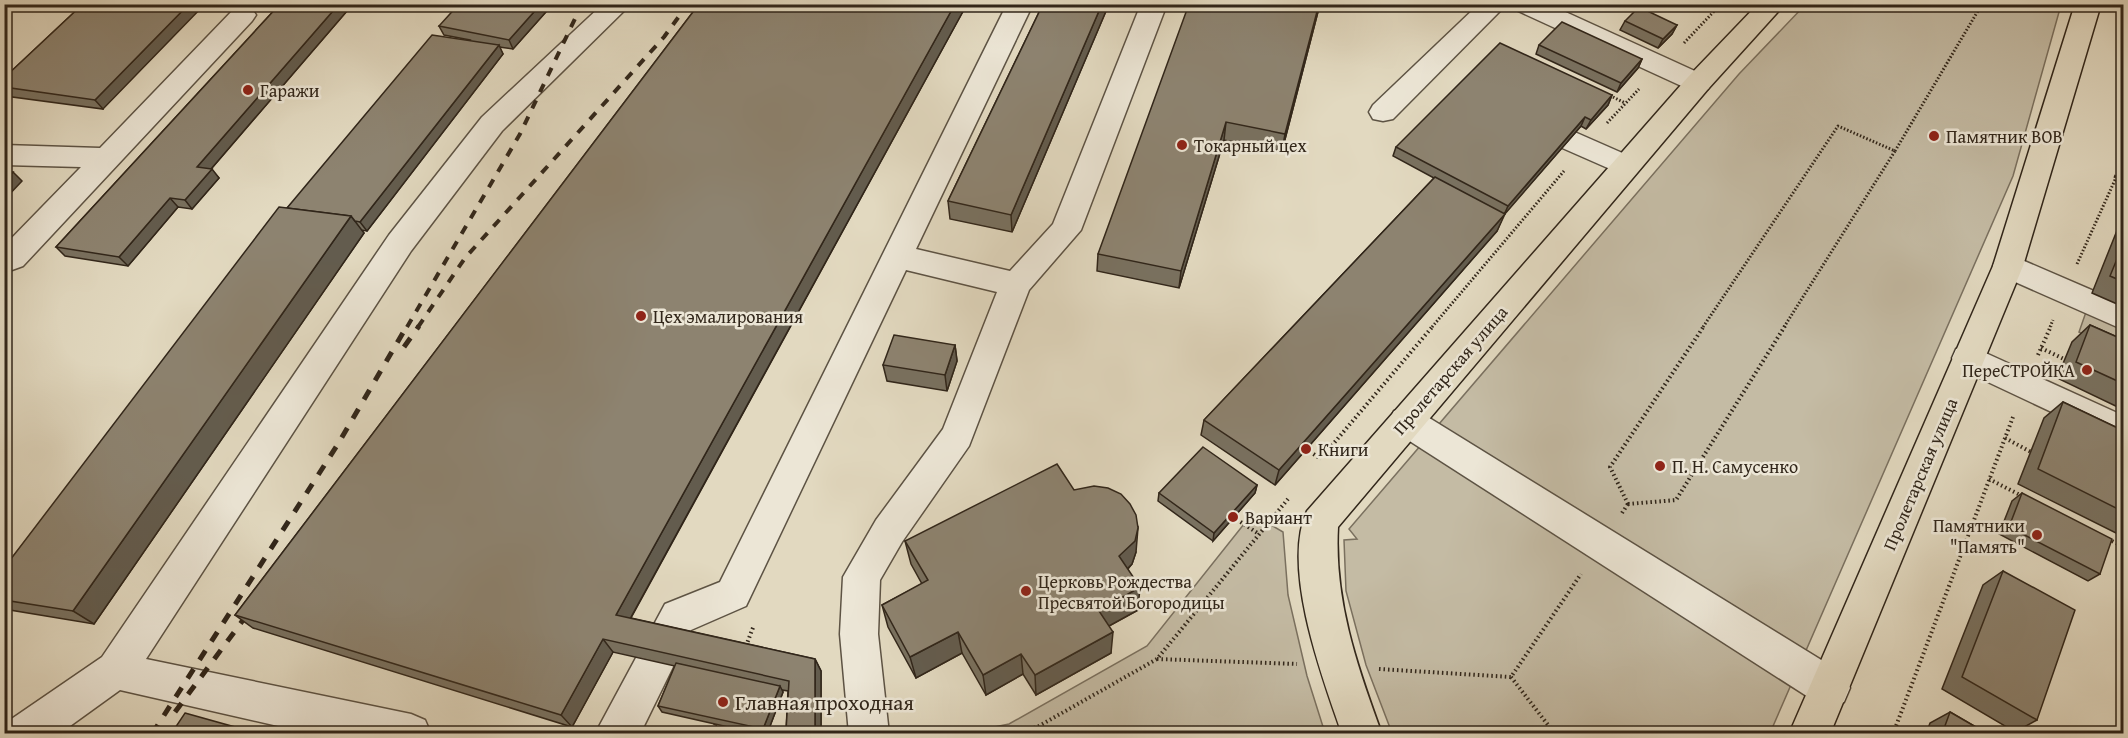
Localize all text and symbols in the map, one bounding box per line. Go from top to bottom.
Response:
place label: Гаражи [260,77,320,104]
marker: Гаражи [241,83,255,97]
place label: Памятник ВОВ [1946,123,2063,150]
marker: Памятник ВОВ [1927,129,1941,143]
place label: Токарный цех [1194,132,1307,159]
marker: Токарный цех [1175,138,1189,152]
street label: Пролетарская улица [1386,299,1514,441]
place label: Цех эмалирования [653,303,803,330]
marker: Цех эмалирования [634,309,648,323]
place label: ПереСТРОЙКА [1962,357,2075,384]
marker: ПереСТРОЙКА [2080,363,2094,377]
street label: Пролетарская улица [1876,393,1965,555]
place label: Книги [1318,436,1369,463]
marker: Книги [1299,442,1313,456]
place label: П. Н. Самусенко [1672,453,1798,480]
marker: П. Н. Самусенко [1653,459,1667,473]
place label: Вариант [1245,504,1312,531]
marker: Вариант [1226,510,1240,524]
place label: Памятники "Память" [1933,512,2025,560]
marker: Памятники "Память" [2030,528,2044,542]
place label: Церковь Рождества Пресвятой Богородицы [1038,568,1225,616]
marker: Церковь Рождества Пресвятой Богородицы [1019,584,1033,598]
place label: Главная проходная [735,687,914,718]
marker: Главная проходная [716,695,730,709]

